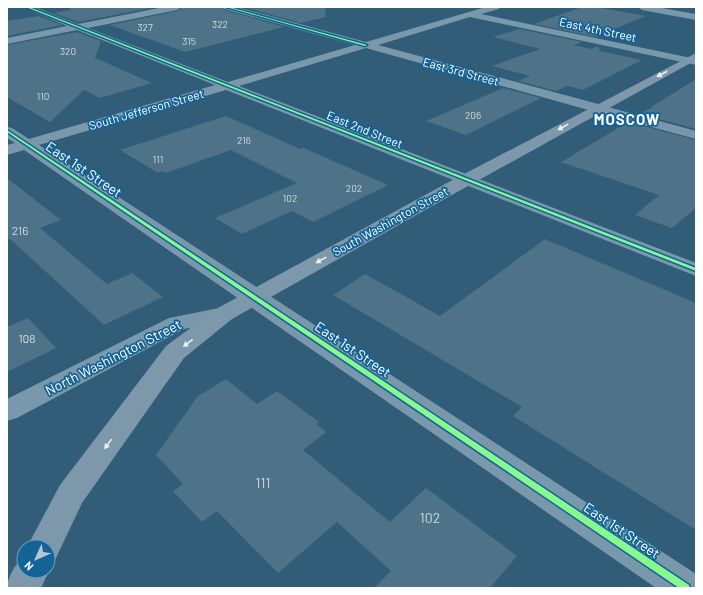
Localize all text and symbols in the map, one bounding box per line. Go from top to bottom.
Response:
street label: East 4th Street [558,14,638,44]
house number: 322 [212,18,228,30]
house number: 327 [137,21,153,33]
house number: 315 [182,35,196,47]
house number: 320 [60,45,76,57]
street label: East 3rd Street [421,54,501,88]
one-way arrow [656,71,667,77]
street label: South Jefferson Street [87,86,205,132]
house number: 110 [37,90,49,102]
street label: East 2nd Street [325,107,405,151]
house number: 206 [465,109,481,121]
district label: MOSCOW [594,110,660,128]
one-way arrow [557,123,569,130]
house number: 216 [237,134,251,146]
street label: East 1st Street [43,137,125,201]
house number: 111 [153,153,163,165]
house number: 202 [346,182,362,194]
street label: South Washington Street [330,183,450,259]
house number: 102 [283,192,297,204]
house number: 216 [12,223,28,237]
one-way arrow [315,256,327,263]
street label: North Washington Street [42,315,184,399]
street label: East 1st Street [312,317,394,381]
house number: 108 [18,331,36,345]
one-way arrow [182,338,193,347]
one-way arrow [104,439,112,450]
house number: 111 [256,474,270,491]
street label: East 1st Street [581,498,663,562]
house number: 102 [420,509,440,526]
north arrow [16,539,56,579]
text: N [21,559,36,574]

